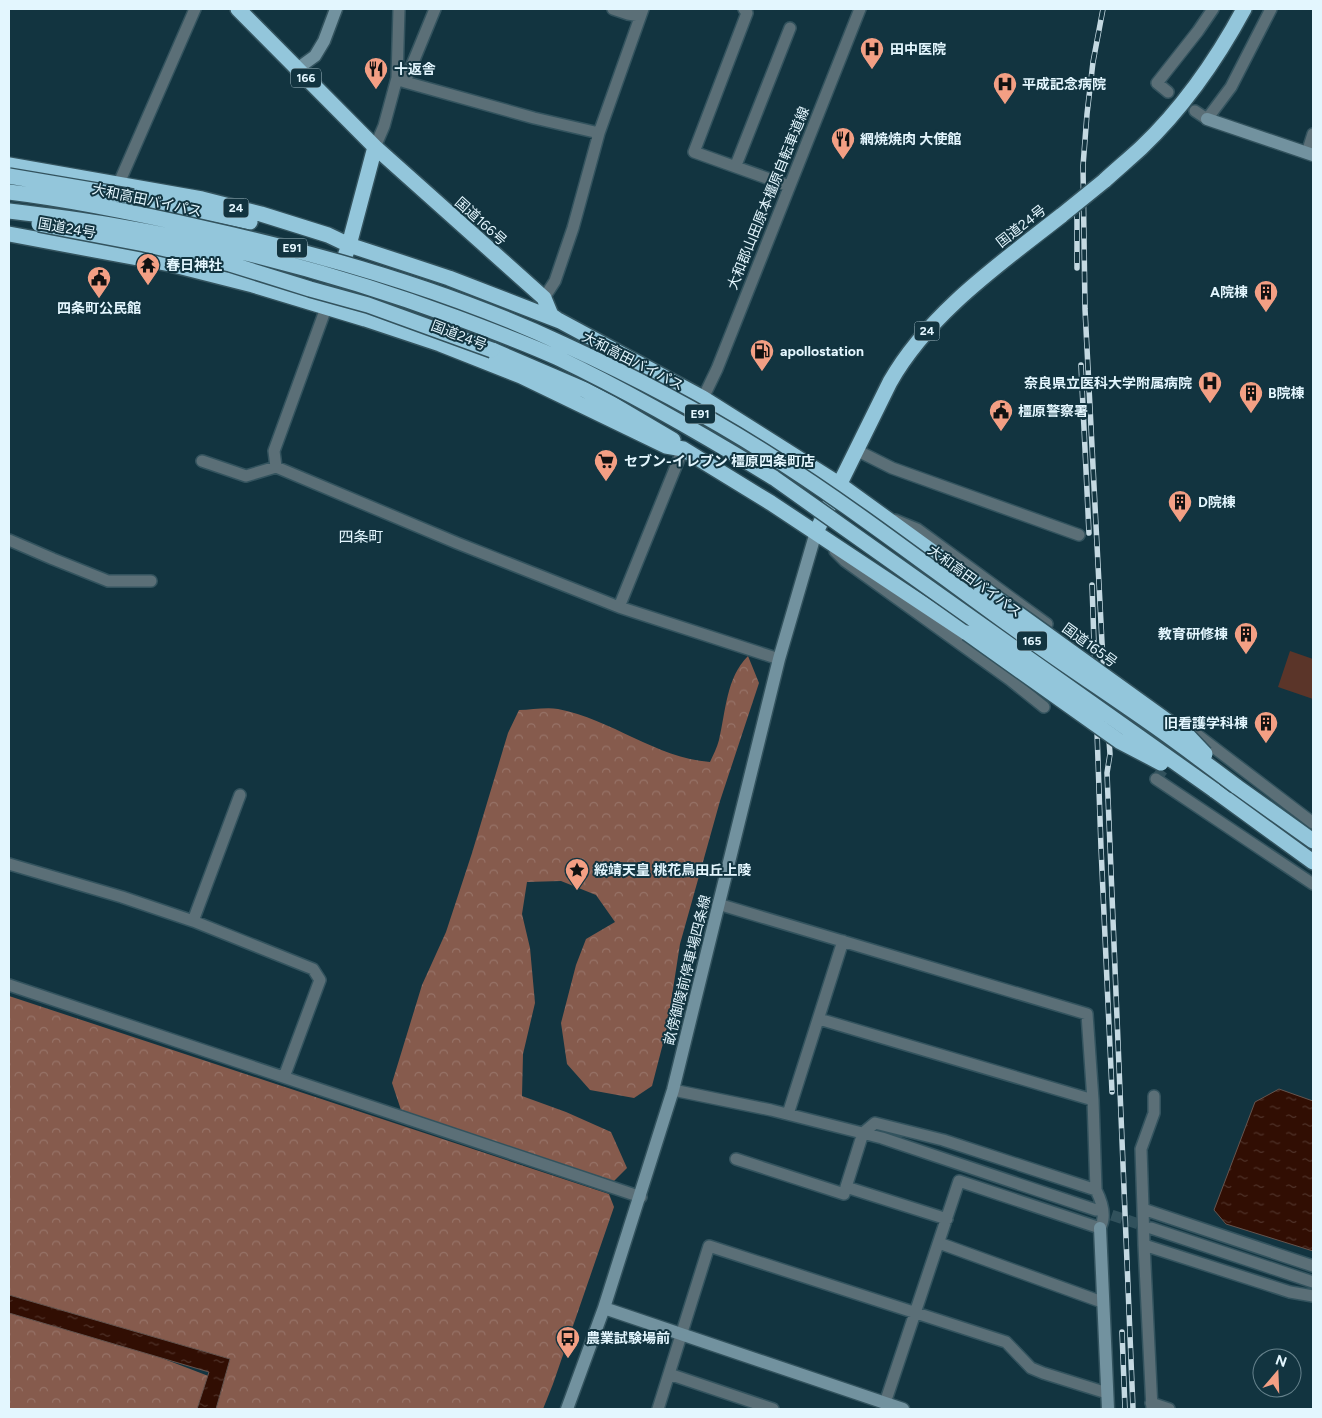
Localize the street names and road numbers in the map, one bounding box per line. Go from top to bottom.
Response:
road number: 166 [291,68,321,88]
street label: 大和郡山田原本橿原自転車道線 [724,104,813,292]
street label: 大和高田バイパス [90,181,203,220]
street label: 国道166号 [451,194,510,249]
road number: 24 [224,198,248,218]
street label: 国道24号 [993,202,1050,251]
street label: 国道24号 [37,215,97,242]
road number: E91 [277,238,307,258]
street label: 国道24号 [428,317,489,354]
road number: 24 [914,322,940,341]
street label: 大和高田バイパス [579,329,686,394]
road number: E91 [685,404,715,424]
street label: 大和高田バイパス [925,542,1025,621]
street label: 国道165号 [1059,620,1120,671]
road number: 165 [1017,631,1047,650]
street label: 畝傍御陵前停車場四条線 [661,893,714,1047]

